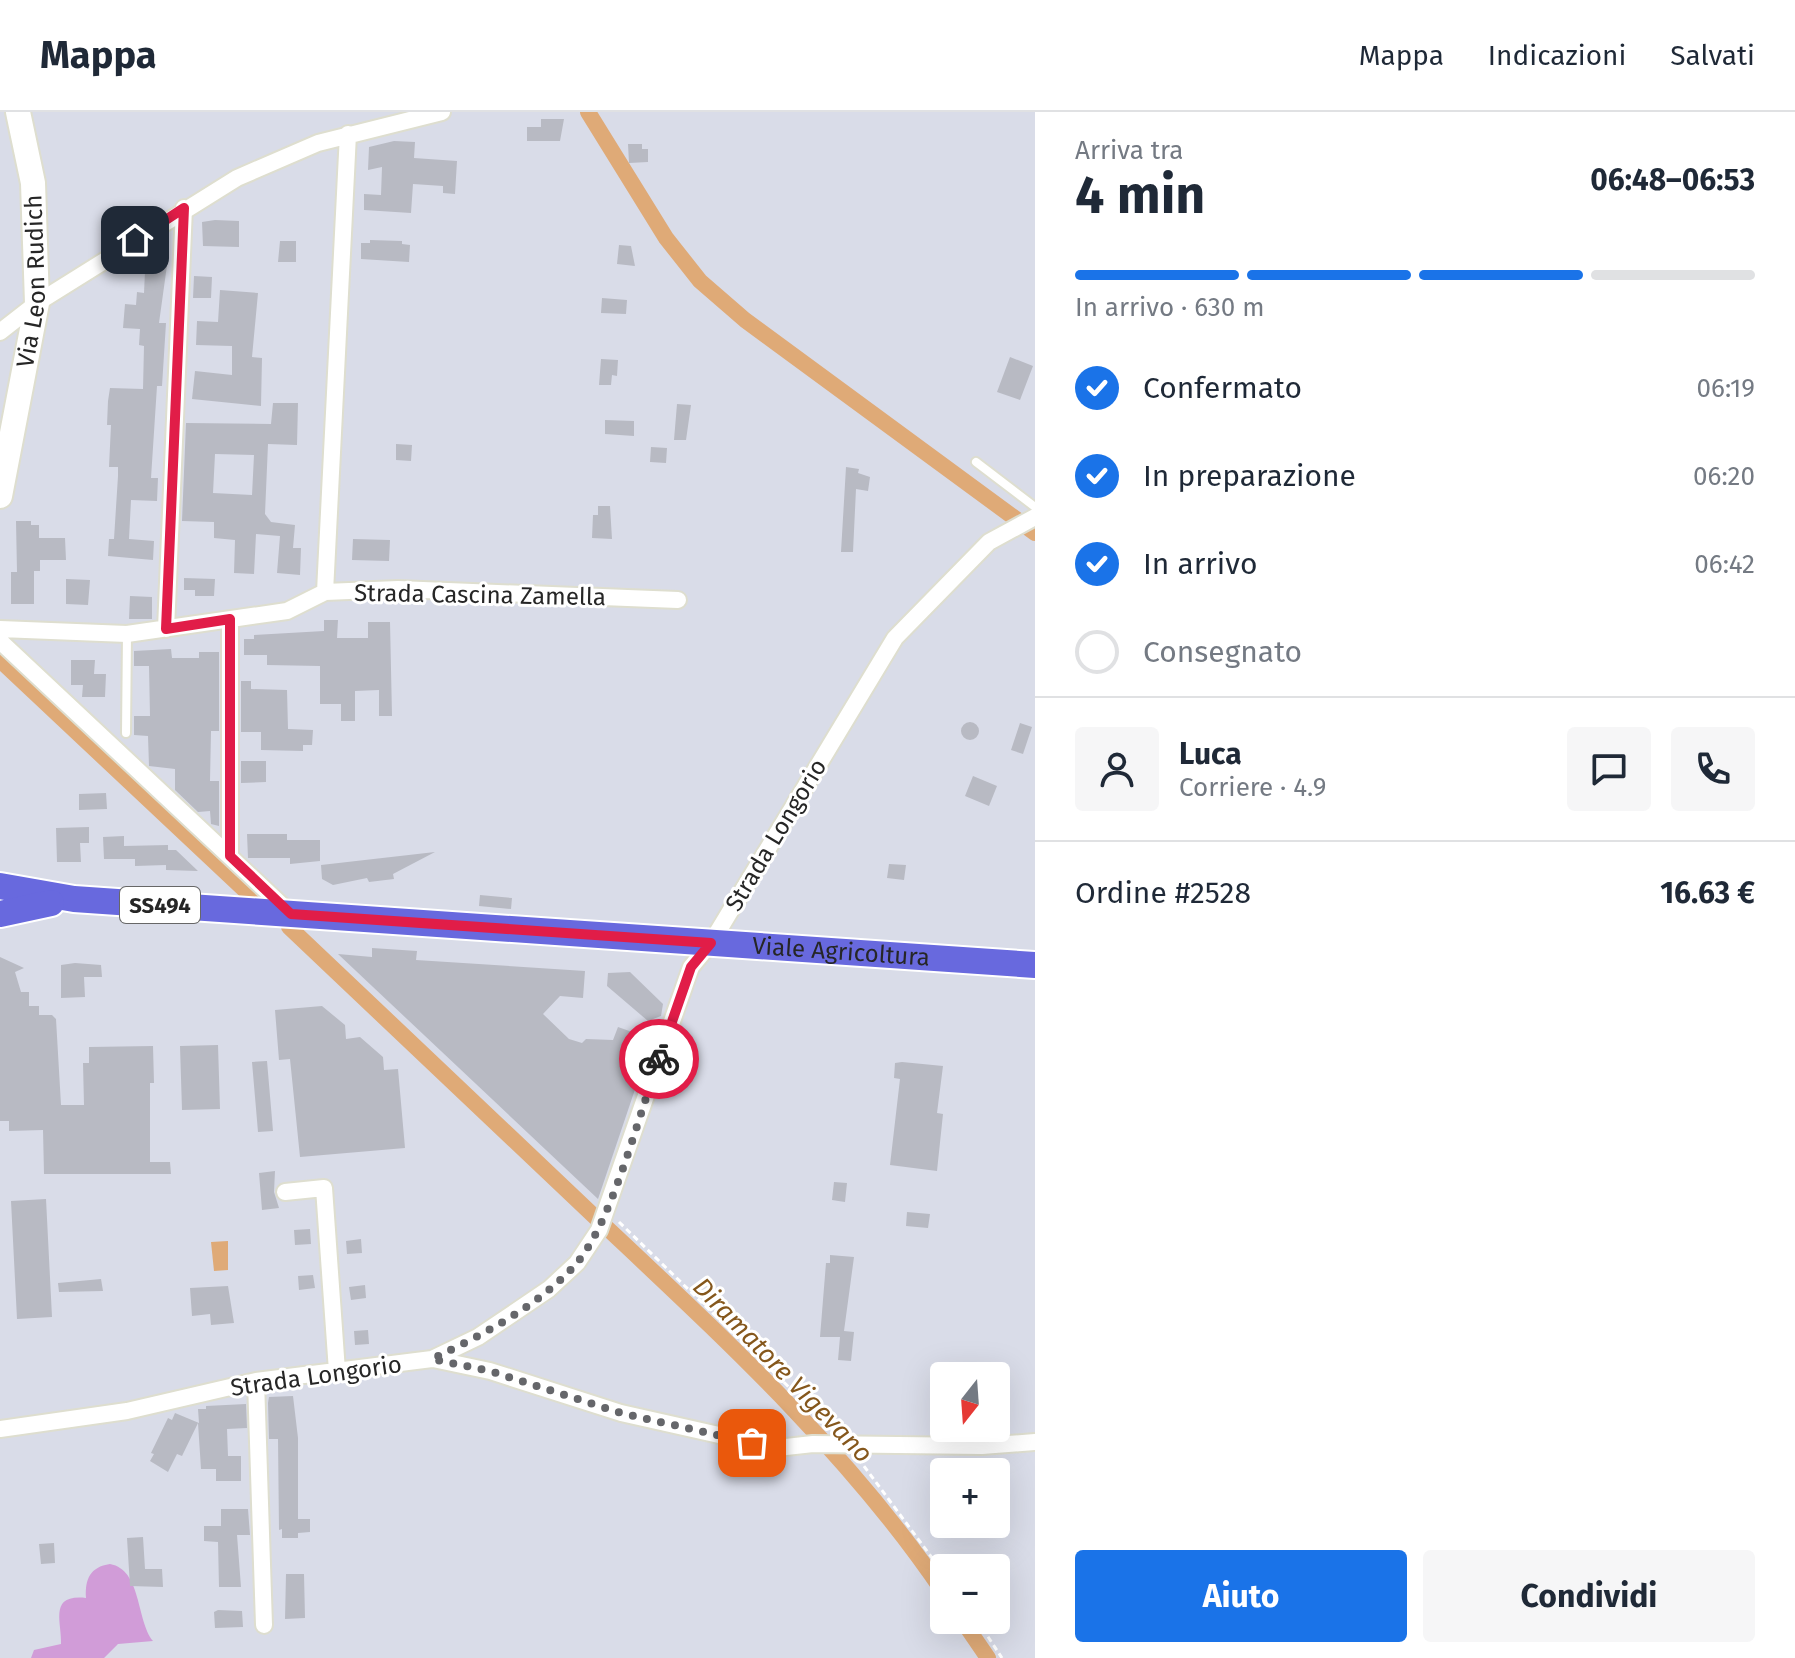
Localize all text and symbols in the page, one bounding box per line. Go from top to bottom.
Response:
text: Mappa [40,32,157,78]
text: Mappa [1359,39,1444,72]
text: Indicazioni [1488,39,1626,72]
text: Salvati [1670,39,1755,72]
text: Arriva tra [1075,135,1183,166]
text: 06:48–06:53 [1590,162,1755,198]
text: 4 min [1075,164,1205,227]
street label: Via Leon Rudich [11,194,51,370]
pin [101,206,169,274]
icon: home [113,218,157,262]
text: In arrivo · 630 m [1075,292,1265,323]
icon: check [1075,366,1119,410]
text: Confermato [1143,370,1302,406]
text: 06:19 [1697,373,1755,404]
icon: check [1075,454,1119,498]
text: In preparazione [1143,458,1356,494]
text: 06:20 [1693,461,1755,492]
icon: check [1075,542,1119,586]
text: In arrivo [1143,546,1257,582]
text: 06:42 [1694,549,1755,580]
street label: Strada Cascina Zamella [354,579,606,611]
text: Consegnato [1143,634,1302,670]
button: person [1075,727,1159,811]
button: chat [1567,727,1651,811]
button: phone [1671,727,1755,811]
text: Luca [1179,736,1242,772]
street label: Strada Longorio [720,754,832,916]
text: Corriere · 4.9 [1179,772,1326,803]
text: Ordine #2528 [1075,875,1251,911]
text: 16.63 € [1660,875,1755,911]
road number: SS494 [120,887,200,923]
street label: Viale Agricoltura [751,932,931,972]
courier [619,1019,699,1099]
icon: bike [637,1037,681,1081]
water label: Diramatore Vigevano [686,1271,879,1469]
street label: Strada Longorio [229,1350,403,1402]
north arrow [930,1362,1010,1442]
map controls [930,1362,1010,1634]
pin [718,1409,786,1477]
icon: bag [730,1421,774,1465]
button: + [930,1458,1010,1538]
button: Aiuto [1075,1550,1407,1642]
button: Condividi [1423,1550,1755,1642]
button: − [930,1554,1010,1634]

